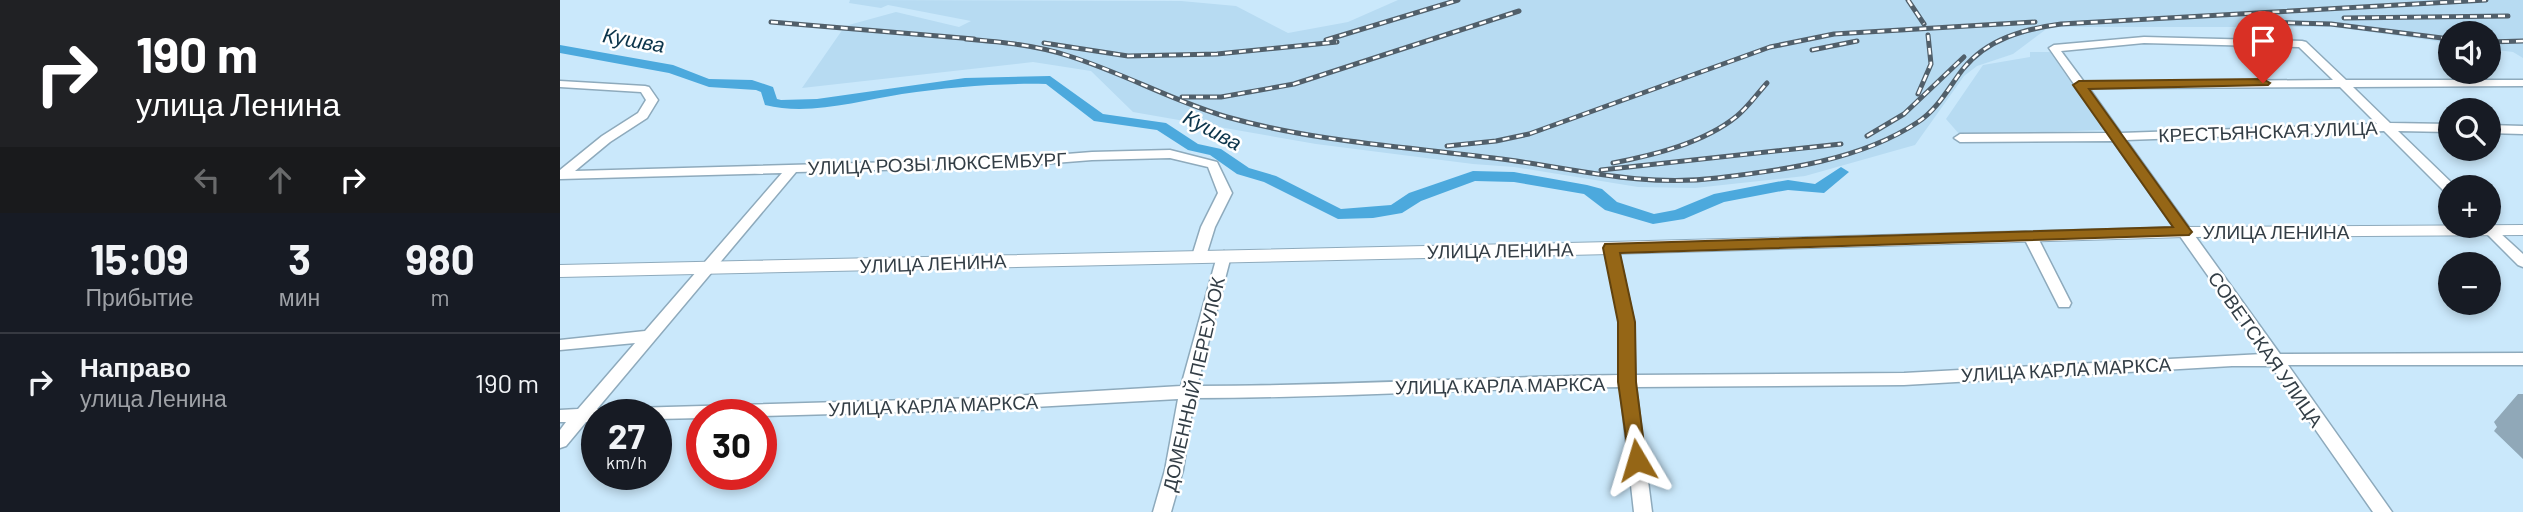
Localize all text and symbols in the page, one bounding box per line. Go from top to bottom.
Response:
pin [2233,11,2293,83]
water label: Кушва [601,21,667,57]
map controls [2438,21,2501,315]
button: sound [2438,21,2501,84]
icon: arrive [2244,22,2282,60]
text: 190 m [136,24,258,83]
icon: right [21,28,112,119]
text: улица Ленина [136,84,340,122]
button: search [2438,98,2501,161]
water label: Кушва [1180,103,1246,155]
street label: КРЕСТЬЯНСКАЯ УЛИЦА [2158,116,2378,146]
street label: УЛИЦА РОЗЫ ЛЮКСЕМБУРГ [807,147,1067,179]
icon: left [188,161,226,199]
icon: ahead [261,161,299,199]
icon: right [334,161,372,199]
button: + [2438,175,2501,238]
street label: УЛИЦА ЛЕНИНА [2202,220,2350,243]
text: 15:09 [90,233,189,283]
text: 3 [288,233,311,283]
text: 980 [406,233,475,283]
street label: УЛИЦА ЛЕНИНА [1426,237,1574,263]
street label: УЛИЦА ЛЕНИНА [859,249,1007,277]
button: − [2438,252,2501,315]
street label: СОВЕТСКАЯ УЛИЦА [2204,267,2328,431]
street label: ДОМЕННЫЙ ПЕРЕУЛОК [1157,275,1229,493]
text: Прибытие [85,283,193,311]
text: мин [279,283,320,311]
text: m [431,283,450,311]
text: Направо [80,351,191,382]
street label: УЛИЦА КАРЛА МАРКСА [1960,352,2172,386]
icon: right [21,363,59,401]
text: 190 m [475,367,539,398]
street label: УЛИЦА КАРЛА МАРКСА [1395,372,1606,398]
text: улица Ленина [80,384,227,412]
street label: УЛИЦА КАРЛА МАРКСА [827,390,1039,420]
speed limit sign: 30 [686,399,777,490]
text: 27 [608,414,645,456]
position arrow [1600,423,1674,497]
text: km/h [606,451,647,473]

